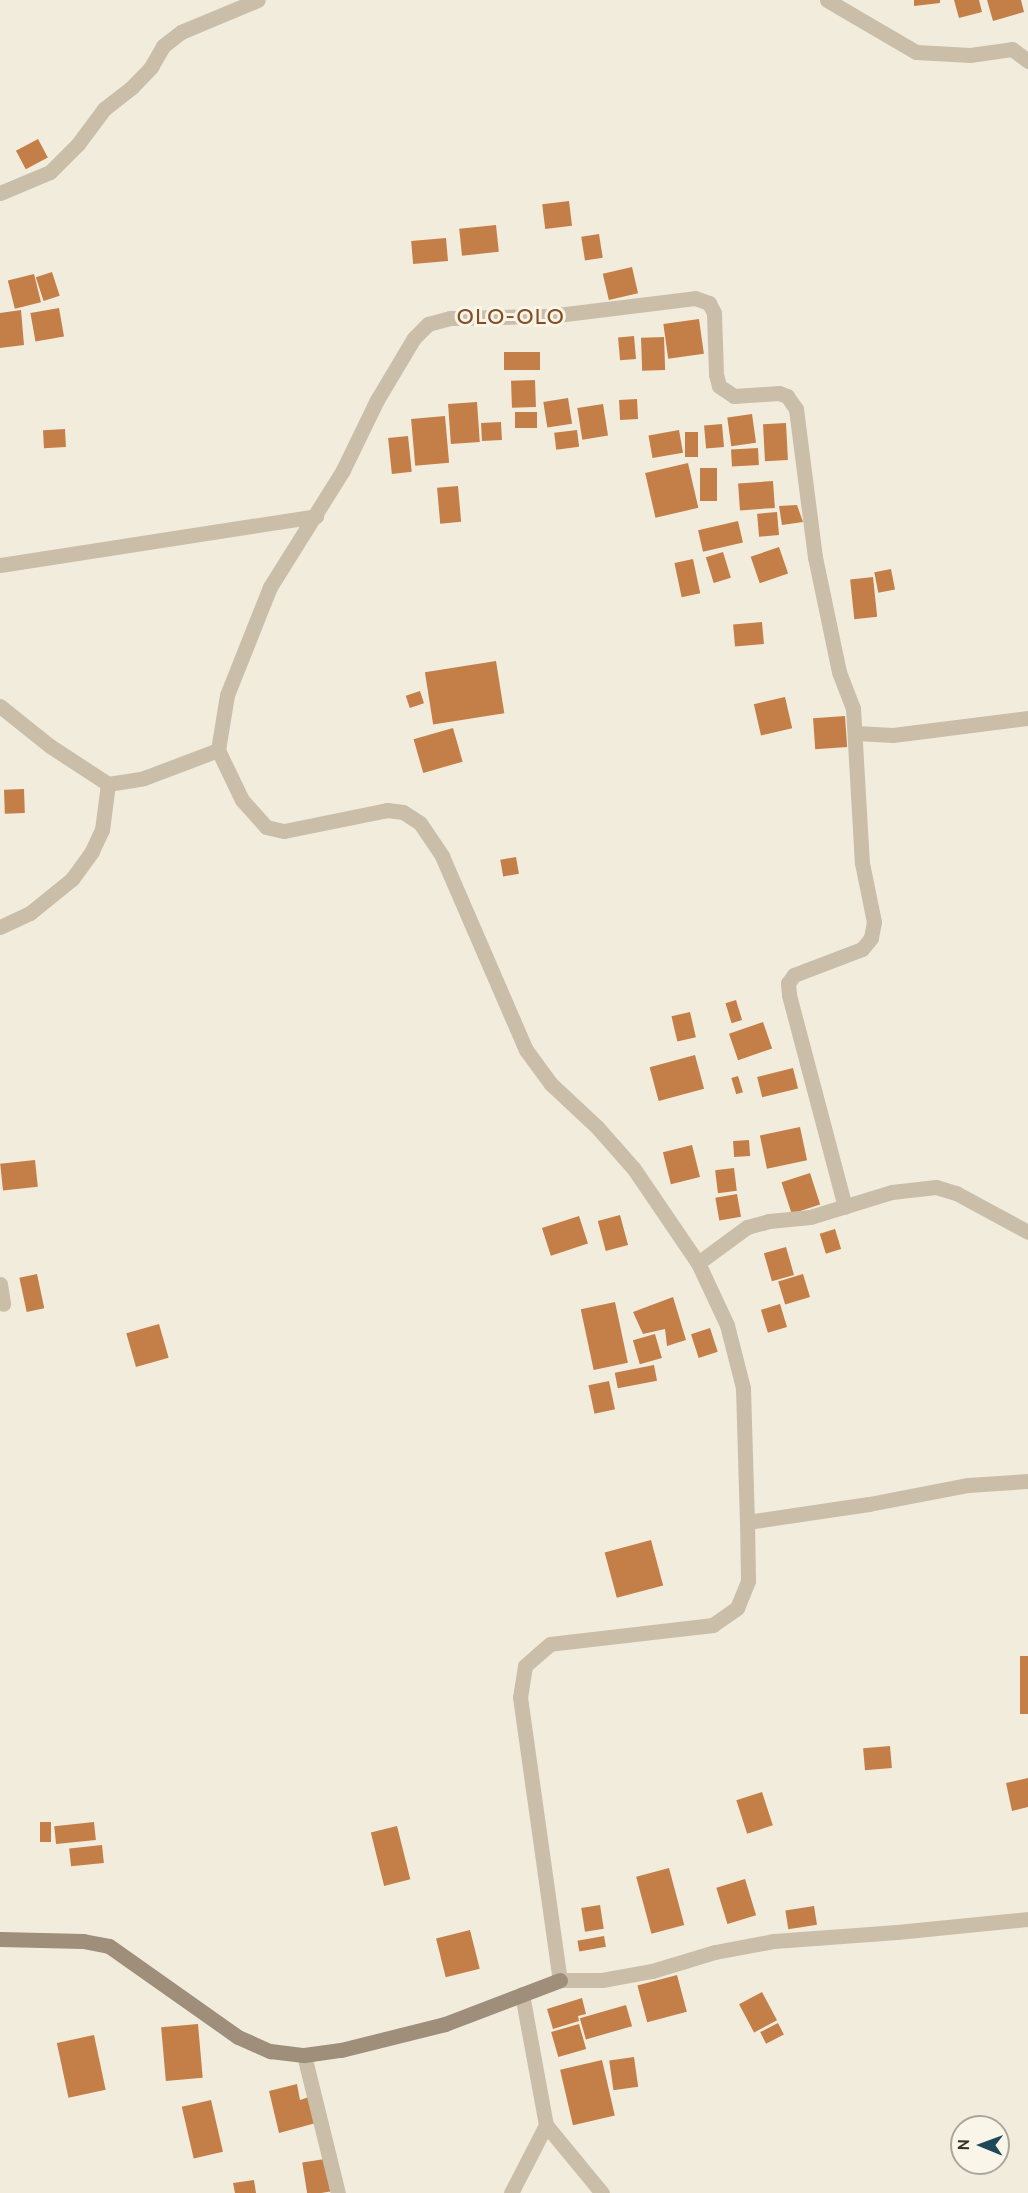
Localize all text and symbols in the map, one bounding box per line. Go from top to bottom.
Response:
district label: OLO-OLO [457,304,565,330]
north arrow [950,2115,1010,2175]
text: N [954,2139,973,2151]

